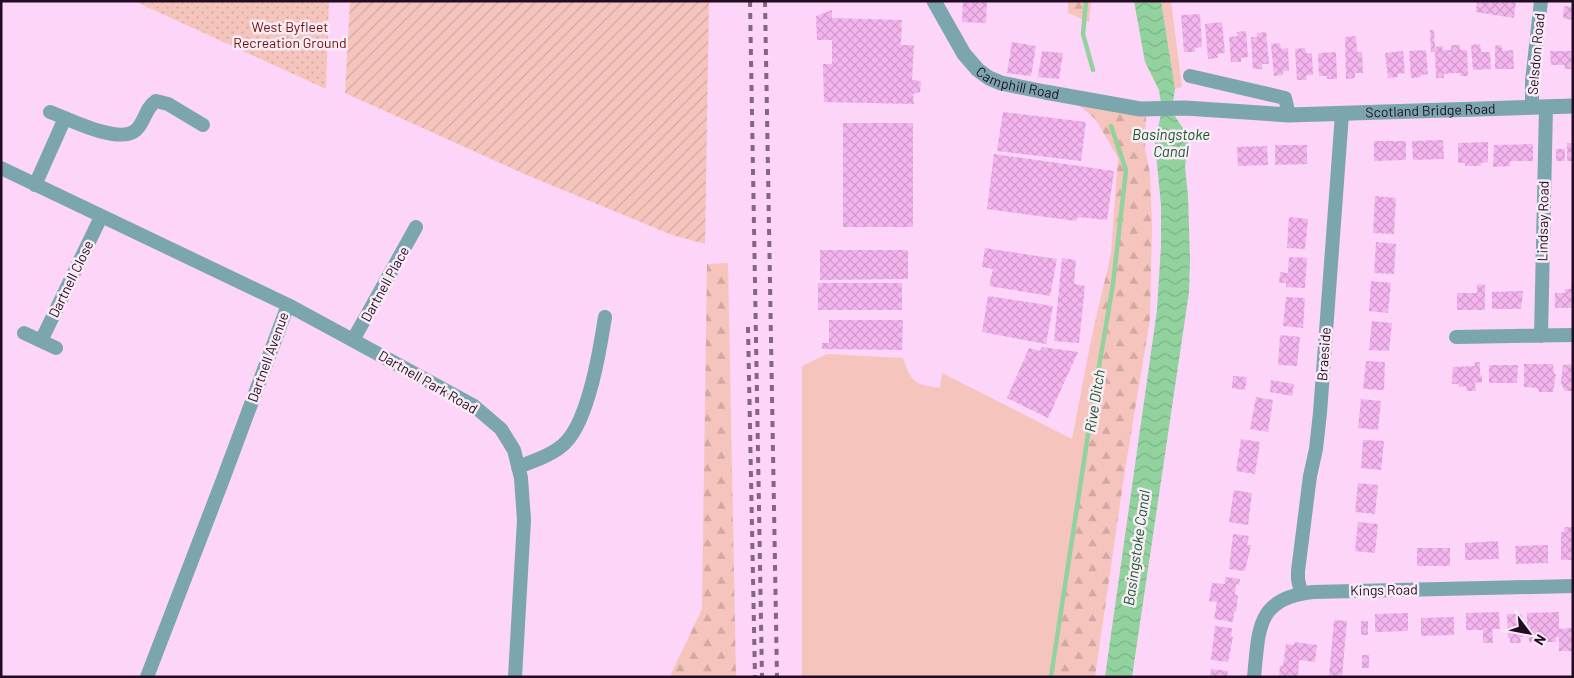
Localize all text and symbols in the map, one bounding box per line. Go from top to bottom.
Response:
street label: Selsdon Road [1523,12,1548,96]
park label: West Byfleet Recreation Ground [233,18,347,51]
street label: Camphill Road [973,63,1061,102]
street label: Scotland Bridge Road [1365,99,1496,121]
water label: Basingstoke Canal [1132,125,1210,160]
street label: Lindsay Road [1533,181,1552,261]
street label: Dartnell Close [45,237,97,320]
street label: Dartnell Place [357,243,412,324]
street label: Dartnell Avenue [243,309,292,404]
street label: Braeside [1313,327,1334,381]
street label: Dartnell Park Road [376,346,481,417]
water label: Rive Ditch [1080,368,1108,433]
water label: Basingstoke Canal [1119,488,1153,607]
street label: Kings Road [1350,580,1418,599]
north arrow [1504,608,1554,658]
text: N [1531,632,1550,649]

